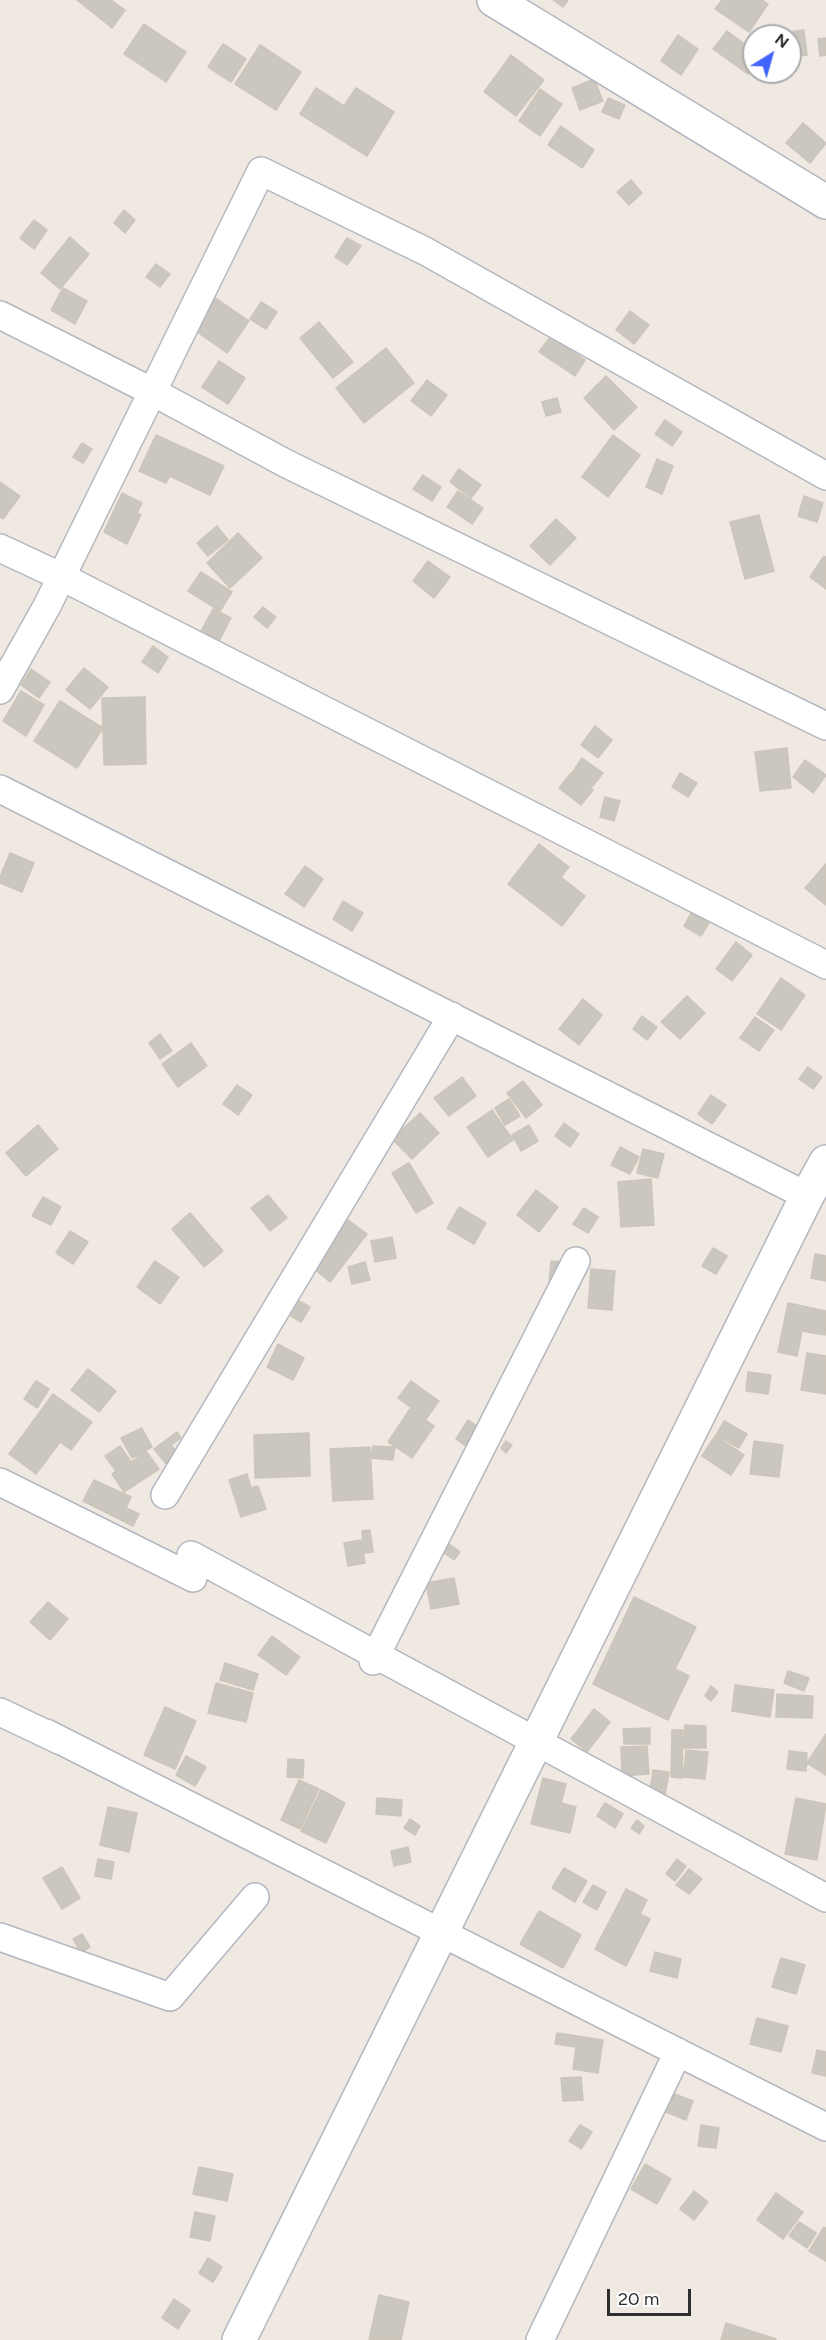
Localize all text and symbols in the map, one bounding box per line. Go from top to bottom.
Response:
north arrow [742,24,802,84]
text: N [771,30,793,52]
scale bar [610,2277,694,2315]
text: 20 m [618,2288,659,2310]

